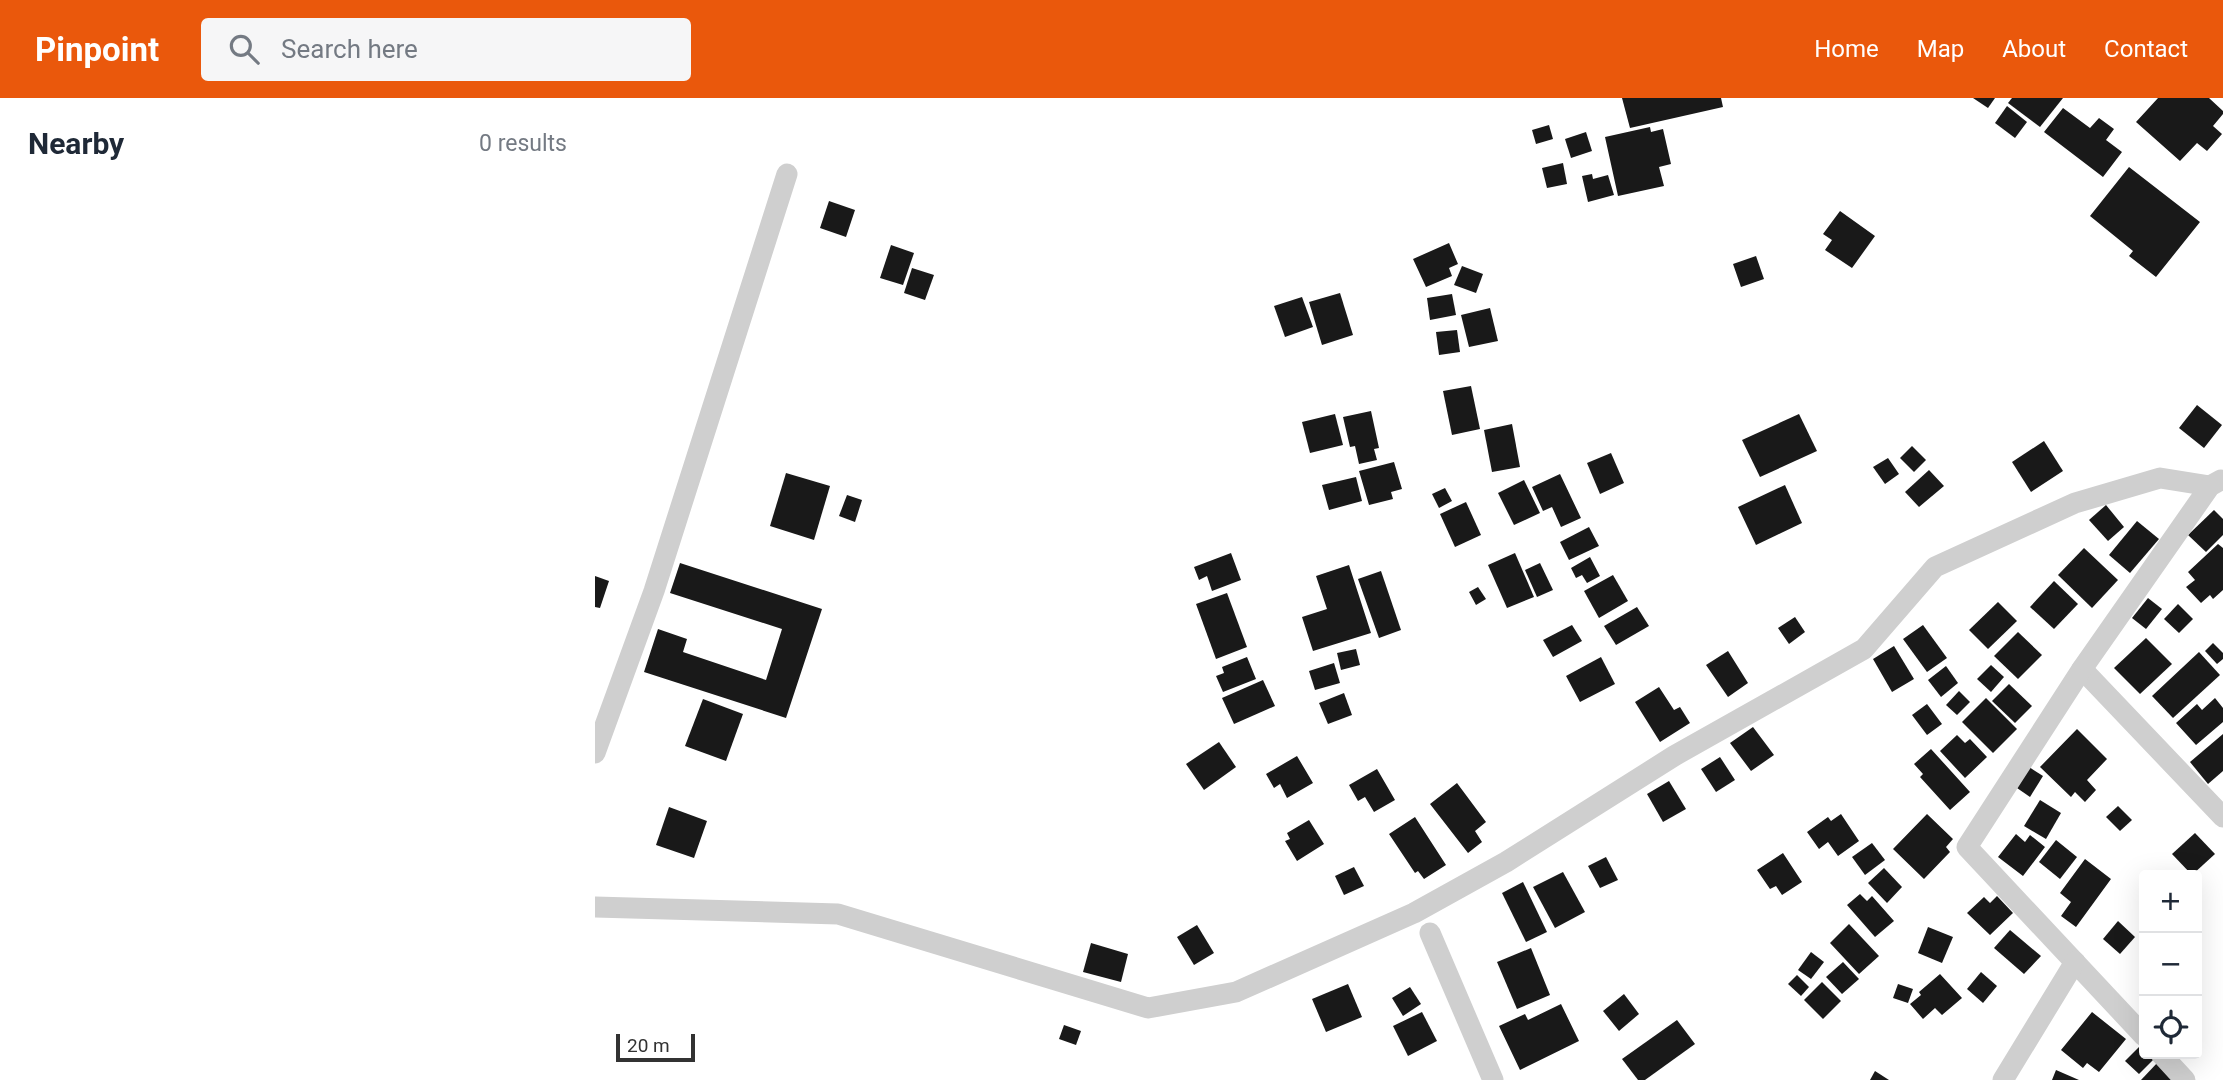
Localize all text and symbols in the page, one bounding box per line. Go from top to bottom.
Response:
search box [201,18,691,81]
text: Pinpoint [35,30,159,69]
icon: search [225,30,263,68]
text: Search here [281,34,418,64]
text: Home [1814,35,1879,63]
text: Map [1917,35,1964,63]
text: About [2002,35,2066,63]
text: Contact [2104,35,2188,63]
text: Nearby [28,126,124,161]
text: 0 results [479,130,567,157]
map controls [2139,870,2202,1059]
button: + [2139,870,2202,933]
button: − [2139,933,2202,996]
button: locate [2139,996,2202,1059]
scale bar [616,1031,695,1063]
text: 20 m [627,1034,670,1057]

